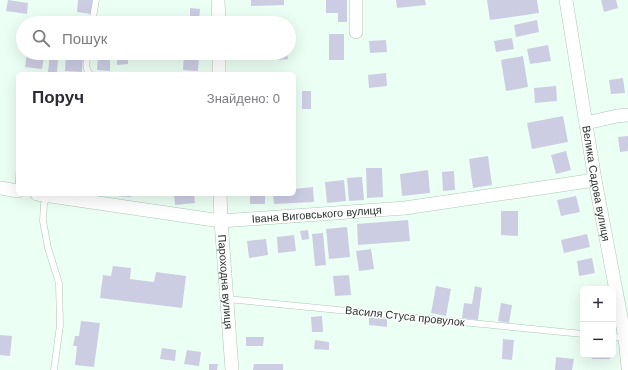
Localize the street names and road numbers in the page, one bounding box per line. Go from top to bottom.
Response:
street label: Велика Садова вулиця [580,125,613,242]
street label: Івана Виговського вулиця [251,204,382,225]
street label: Пароходна вулиця [216,234,235,330]
street label: Василя Стуса провулок [345,304,466,328]

